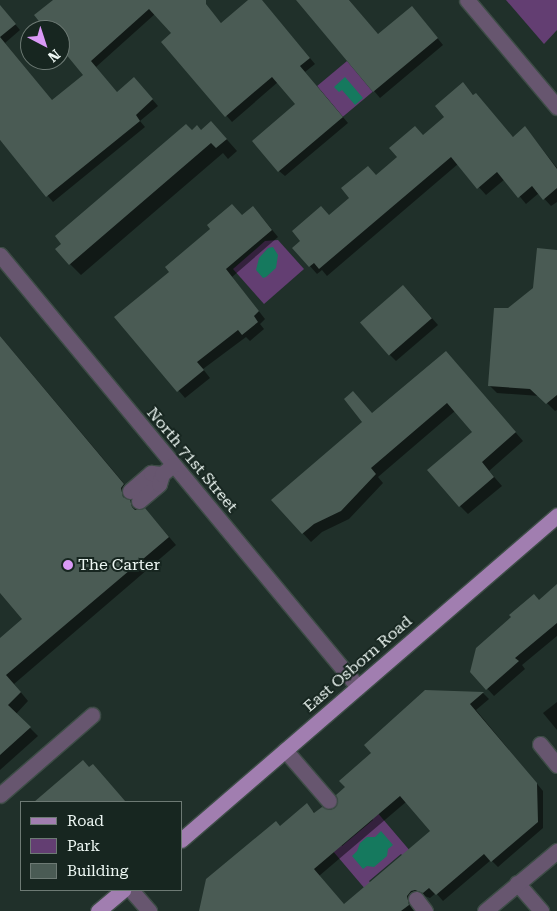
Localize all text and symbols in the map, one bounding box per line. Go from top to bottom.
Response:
north arrow [20,20,70,70]
text: N [45,46,63,65]
street label: North 71st Street [143,404,241,516]
place label: The Carter [78,555,160,575]
marker: The Carter [62,559,74,571]
street label: East Osborn Road [300,612,416,716]
legend [20,801,182,891]
text: Road [67,812,104,830]
text: Park [67,837,100,855]
text: Building [67,862,128,880]

